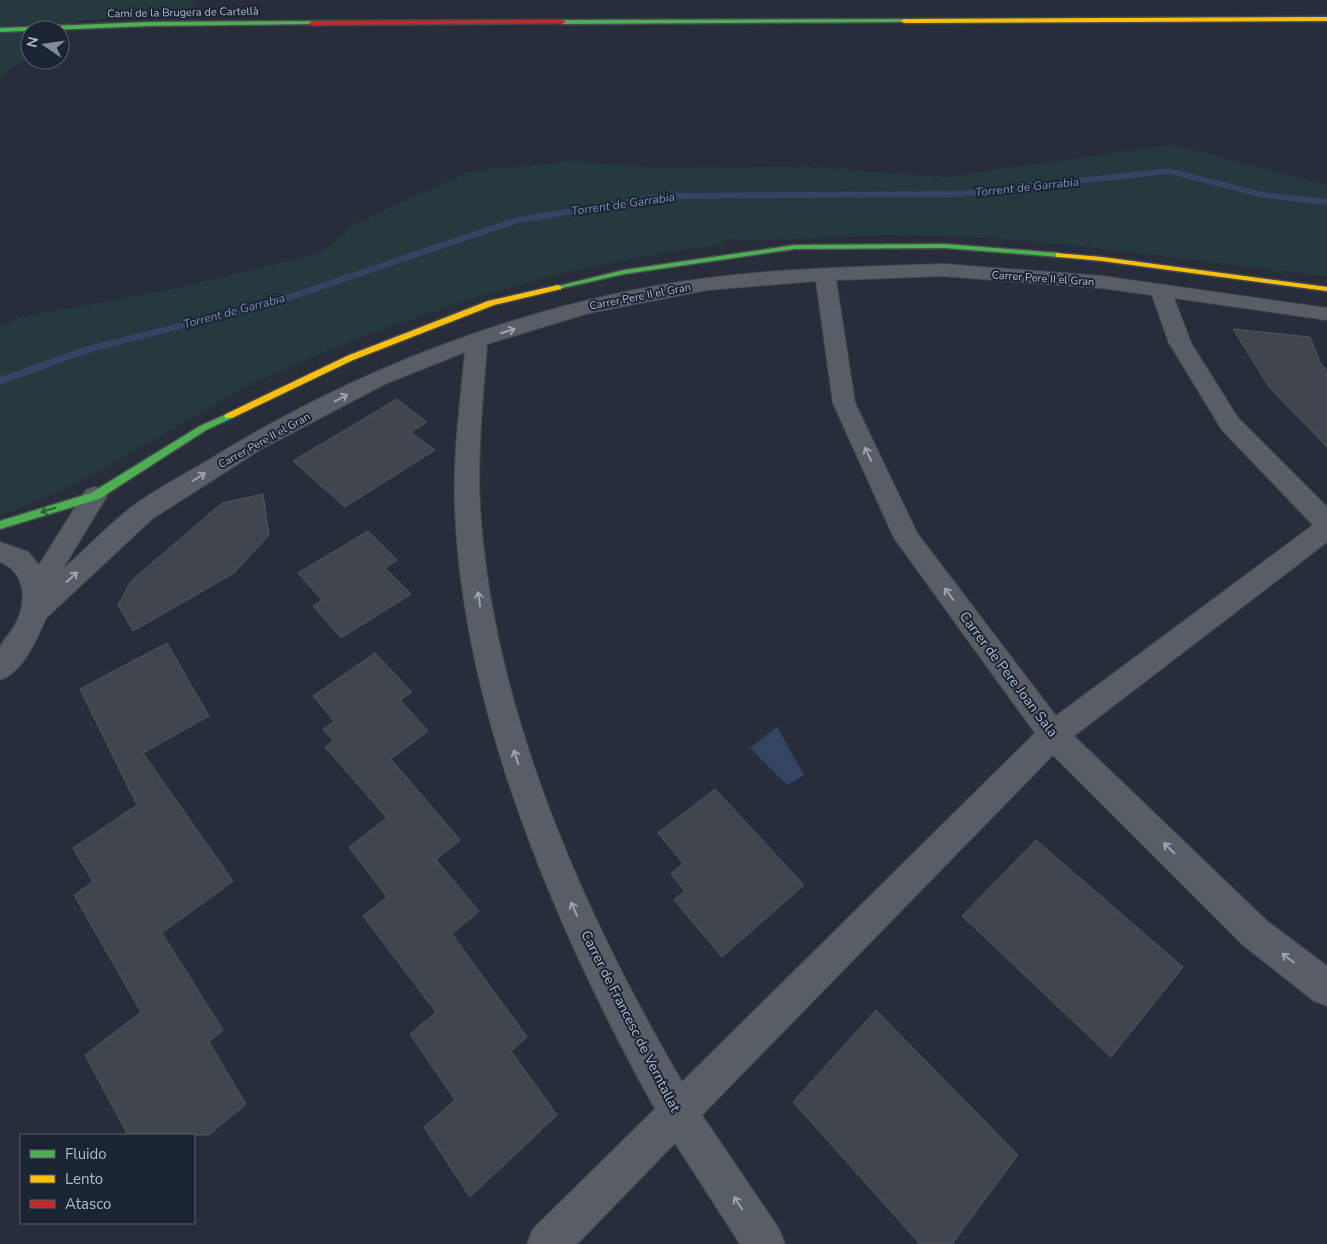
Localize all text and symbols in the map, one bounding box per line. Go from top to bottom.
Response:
street label: Camí de la Brugera de Cartellà [107,4,259,21]
north arrow [20,20,70,70]
text: N [22,35,43,49]
water label: Torrent de Garrabia [974,174,1080,200]
water label: Torrent de Garrabia [570,189,676,219]
street label: Carrer Pere II el Gran [991,267,1095,290]
street label: Carrer Pere II el Gran [588,279,692,314]
water label: Torrent de Garrabia [181,290,287,332]
one-way arrow [499,325,515,335]
one-way arrow [333,393,348,402]
street label: Carrer Pere II el Gran [216,409,313,472]
one-way arrow [863,447,872,462]
one-way arrow [192,472,206,482]
one-way arrow [41,506,57,516]
one-way arrow [66,571,78,583]
one-way arrow [943,588,954,601]
one-way arrow [474,592,484,608]
street label: Carrer de Pere Joan Sala [955,608,1062,741]
one-way arrow [511,750,520,765]
one-way arrow [1163,842,1175,855]
one-way arrow [569,902,579,917]
street label: Carrer de Francesc de Verntallat [576,927,685,1115]
one-way arrow [1282,953,1295,964]
legend [20,1134,195,1224]
text: Fluido [65,1144,107,1164]
text: Lento [65,1169,103,1189]
text: Atasco [65,1194,111,1214]
one-way arrow [733,1197,743,1211]

